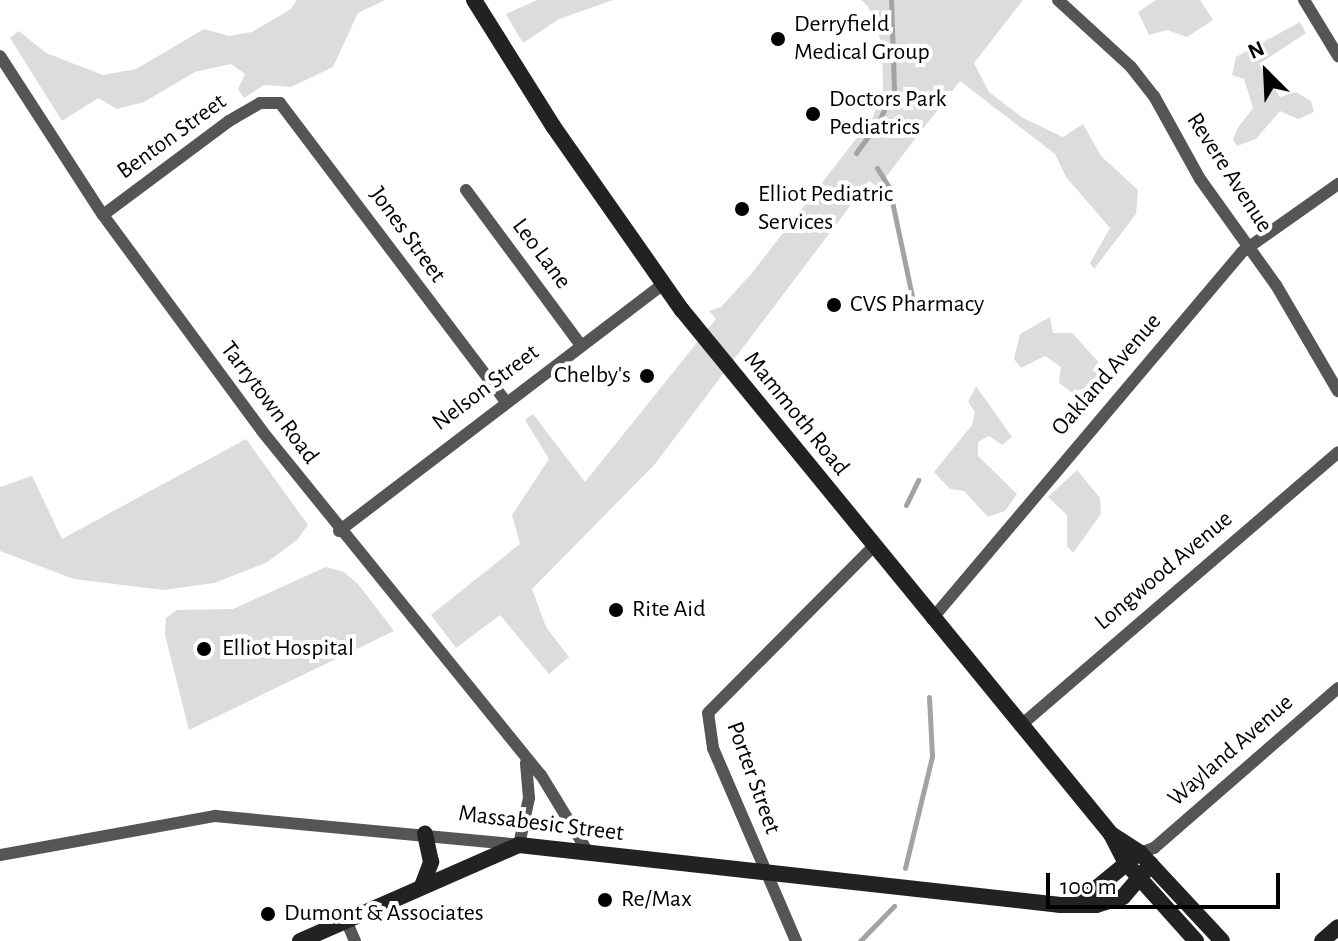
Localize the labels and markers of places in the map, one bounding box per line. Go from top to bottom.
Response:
place label: Derryfield Medical Group [794,11,930,67]
marker: Derryfield Medical Group [769,30,787,48]
place label: Doctors Park Pediatrics [829,86,946,142]
marker: Doctors Park Pediatrics [804,105,822,123]
place label: Elliot Pediatric Services [758,181,893,237]
marker: Elliot Pediatric Services [733,200,751,218]
place label: CVS Pharmacy [850,291,984,319]
marker: CVS Pharmacy [825,296,843,314]
place label: Chelby's [554,362,631,390]
marker: Chelby's [638,367,656,385]
place label: Rite Aid [632,596,706,624]
marker: Rite Aid [607,601,625,619]
place label: Elliot Hospital [222,635,354,663]
marker: Elliot Hospital [193,638,215,660]
place label: Re/Max [621,886,692,914]
marker: Re/Max [596,891,614,909]
place label: Dumont & Associates [284,900,484,928]
marker: Dumont & Associates [259,905,277,923]

